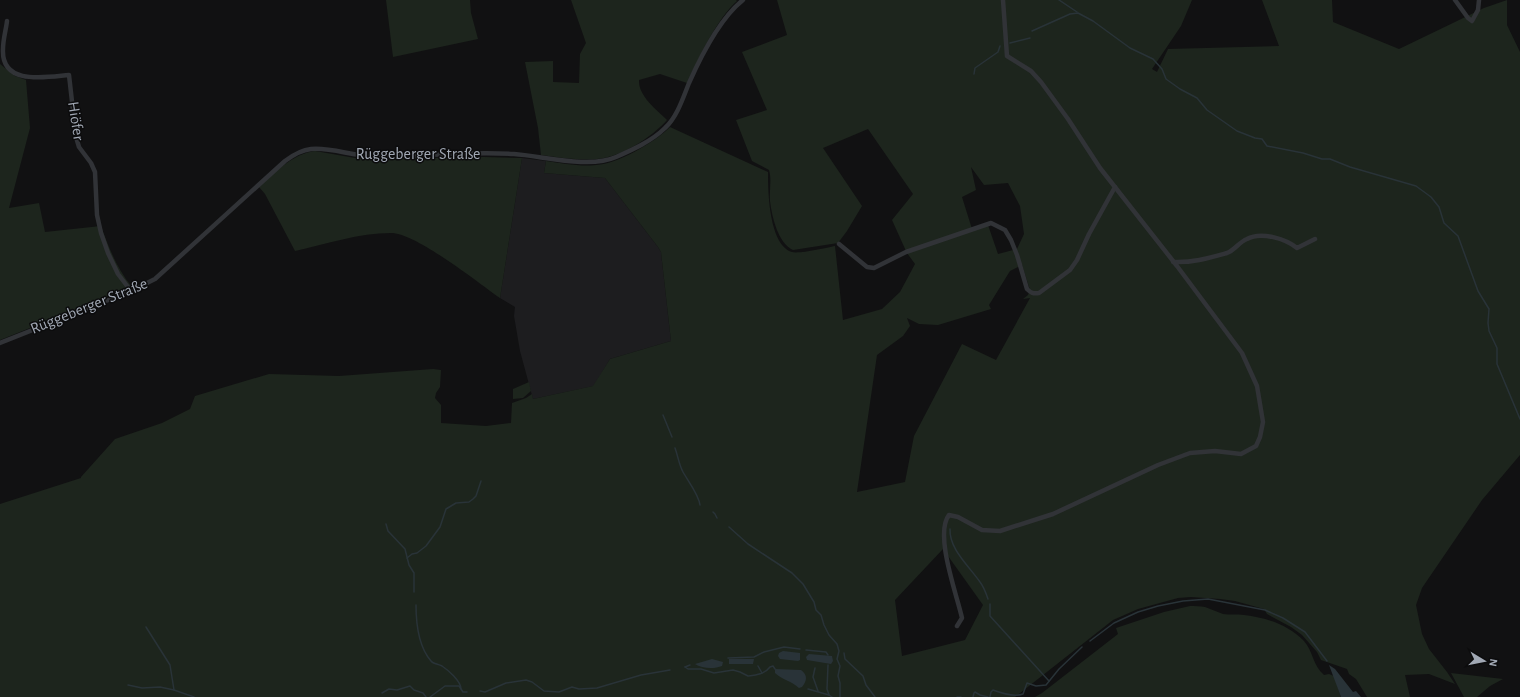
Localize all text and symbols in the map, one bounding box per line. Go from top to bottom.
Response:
street label: Hiöfer [65,100,87,143]
street label: Rüggeberger Straße [356,146,480,162]
street label: Rüggeberger Straße [28,275,150,337]
north arrow [1464,641,1504,681]
text: N [1487,658,1499,667]

